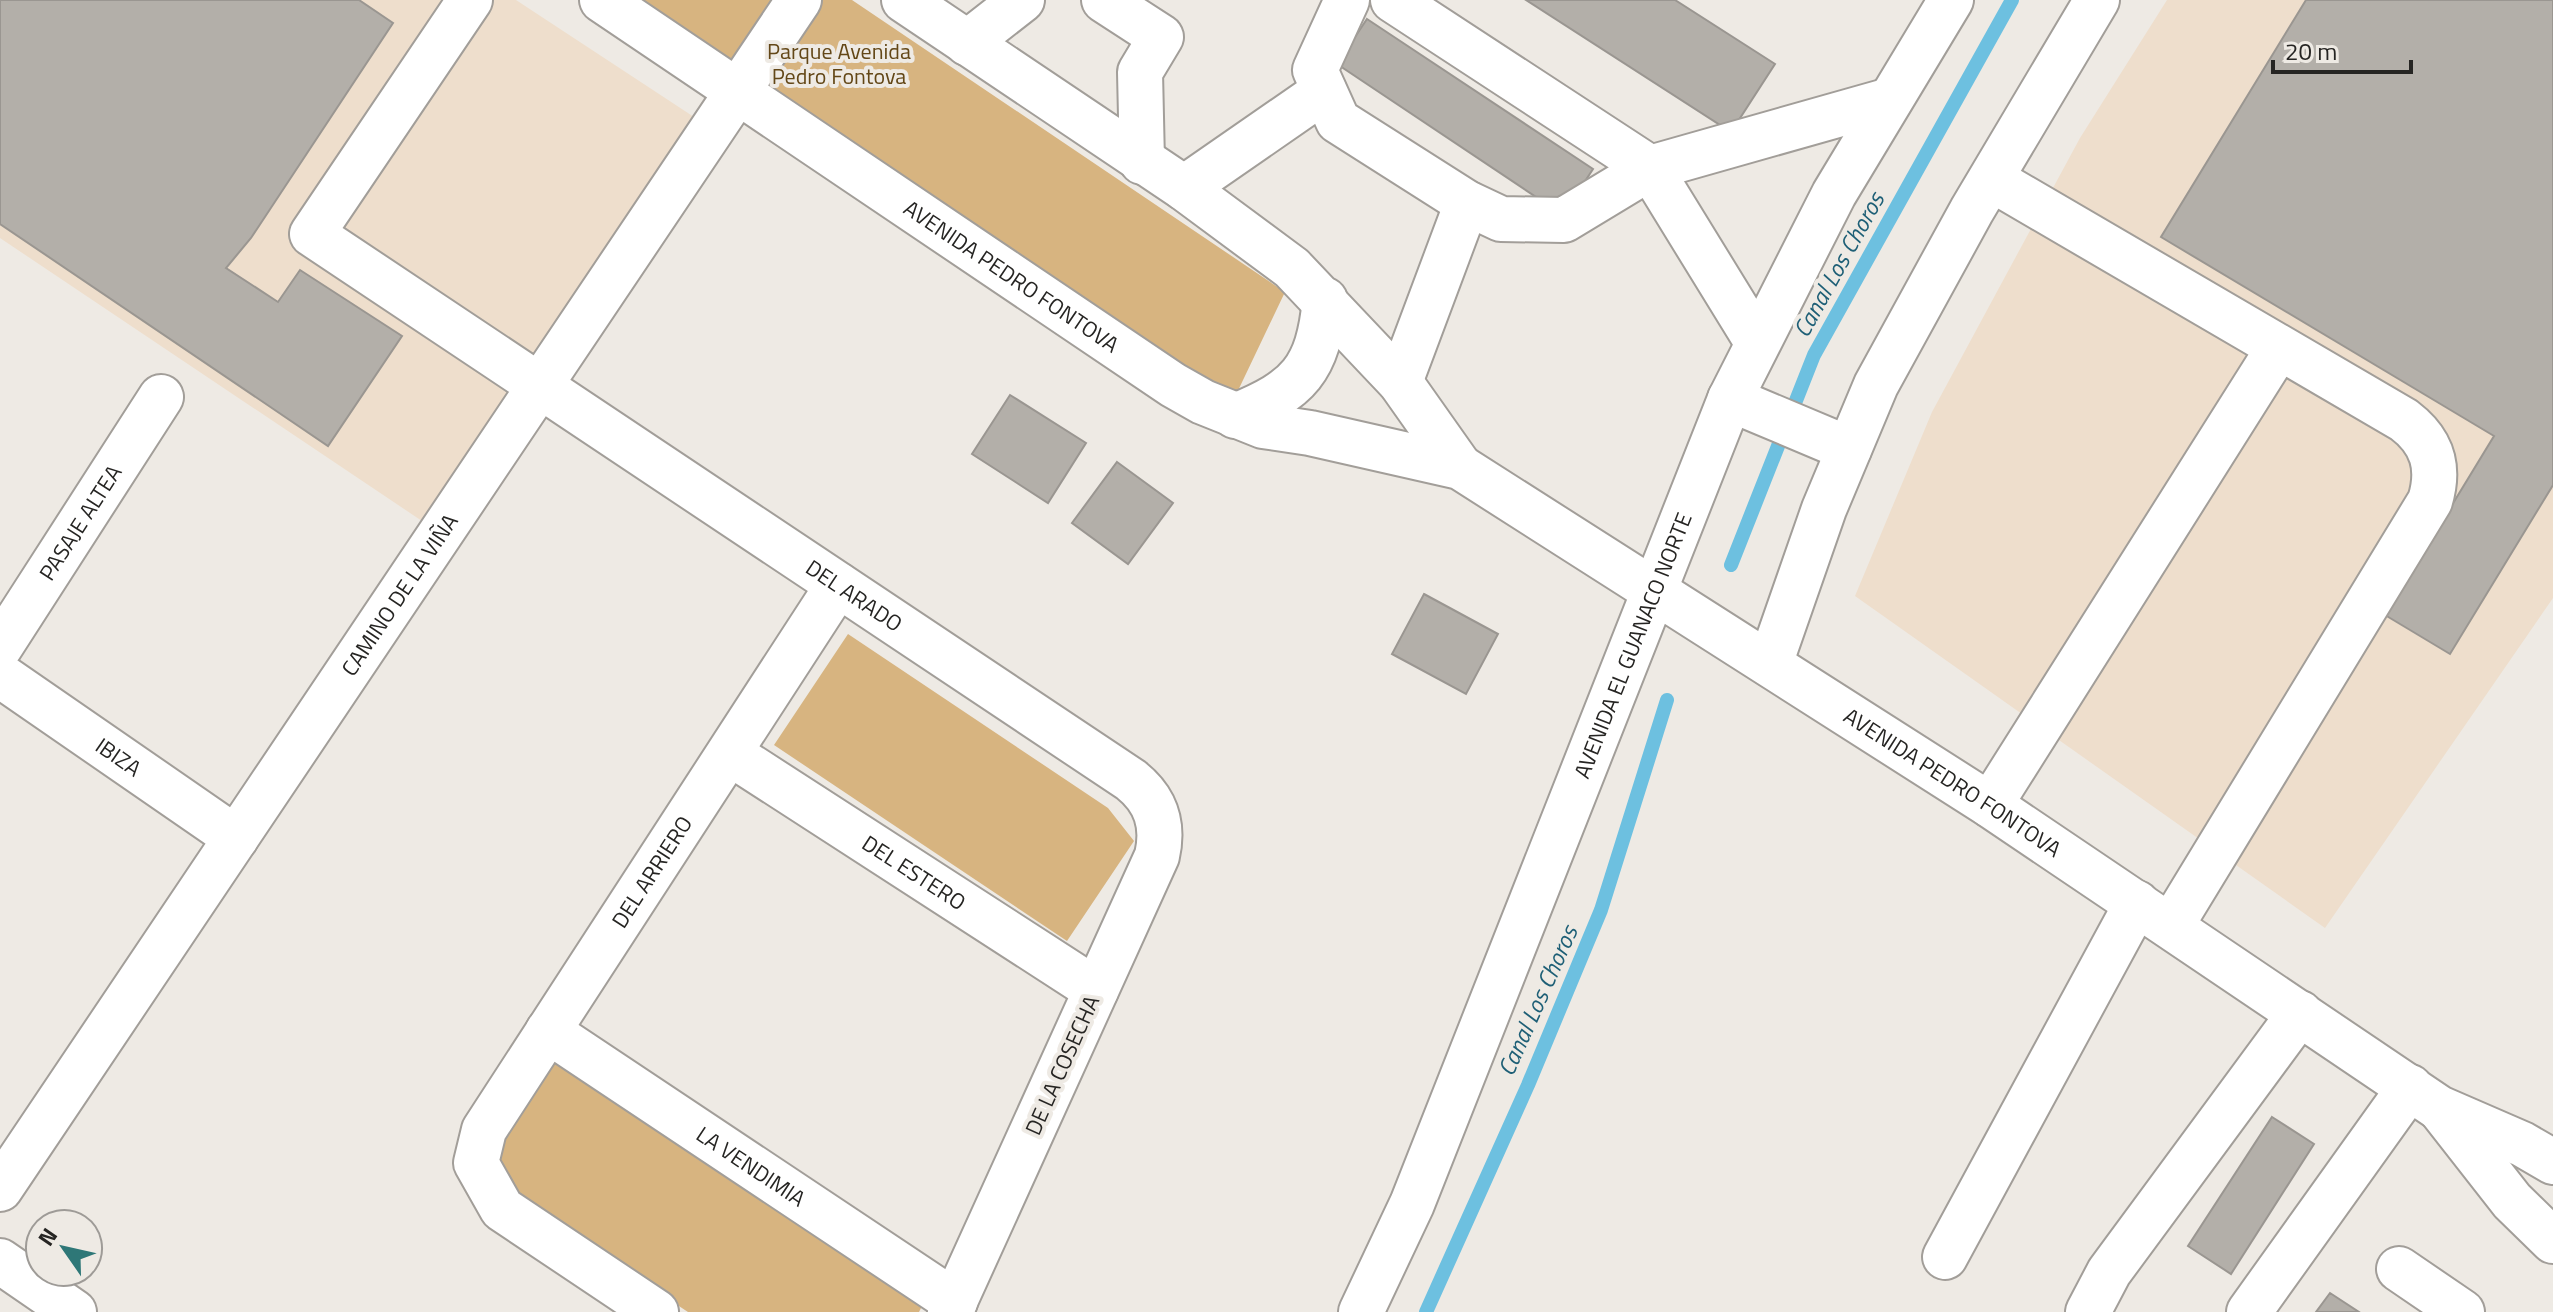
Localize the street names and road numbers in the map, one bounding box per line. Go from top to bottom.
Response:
street label: AVENIDA PEDRO FONTOVA [897,191,1126,361]
street label: PASAJE ALTEA [30,458,130,587]
street label: CAMINO DE LA VIÑA [332,507,466,683]
street label: AVENIDA EL GUANACO NORTE [1565,507,1700,783]
street label: DEL ARADO [799,551,909,640]
street label: AVENIDA PEDRO FONTOVA [1837,699,2068,866]
street label: IBIZA [89,729,148,785]
street label: DEL ARRIERO [603,809,701,935]
street label: DEL ESTERO [855,826,973,919]
street label: DE LA COSECHA [1016,990,1108,1140]
street label: LA VENDIMIA [690,1117,813,1215]

